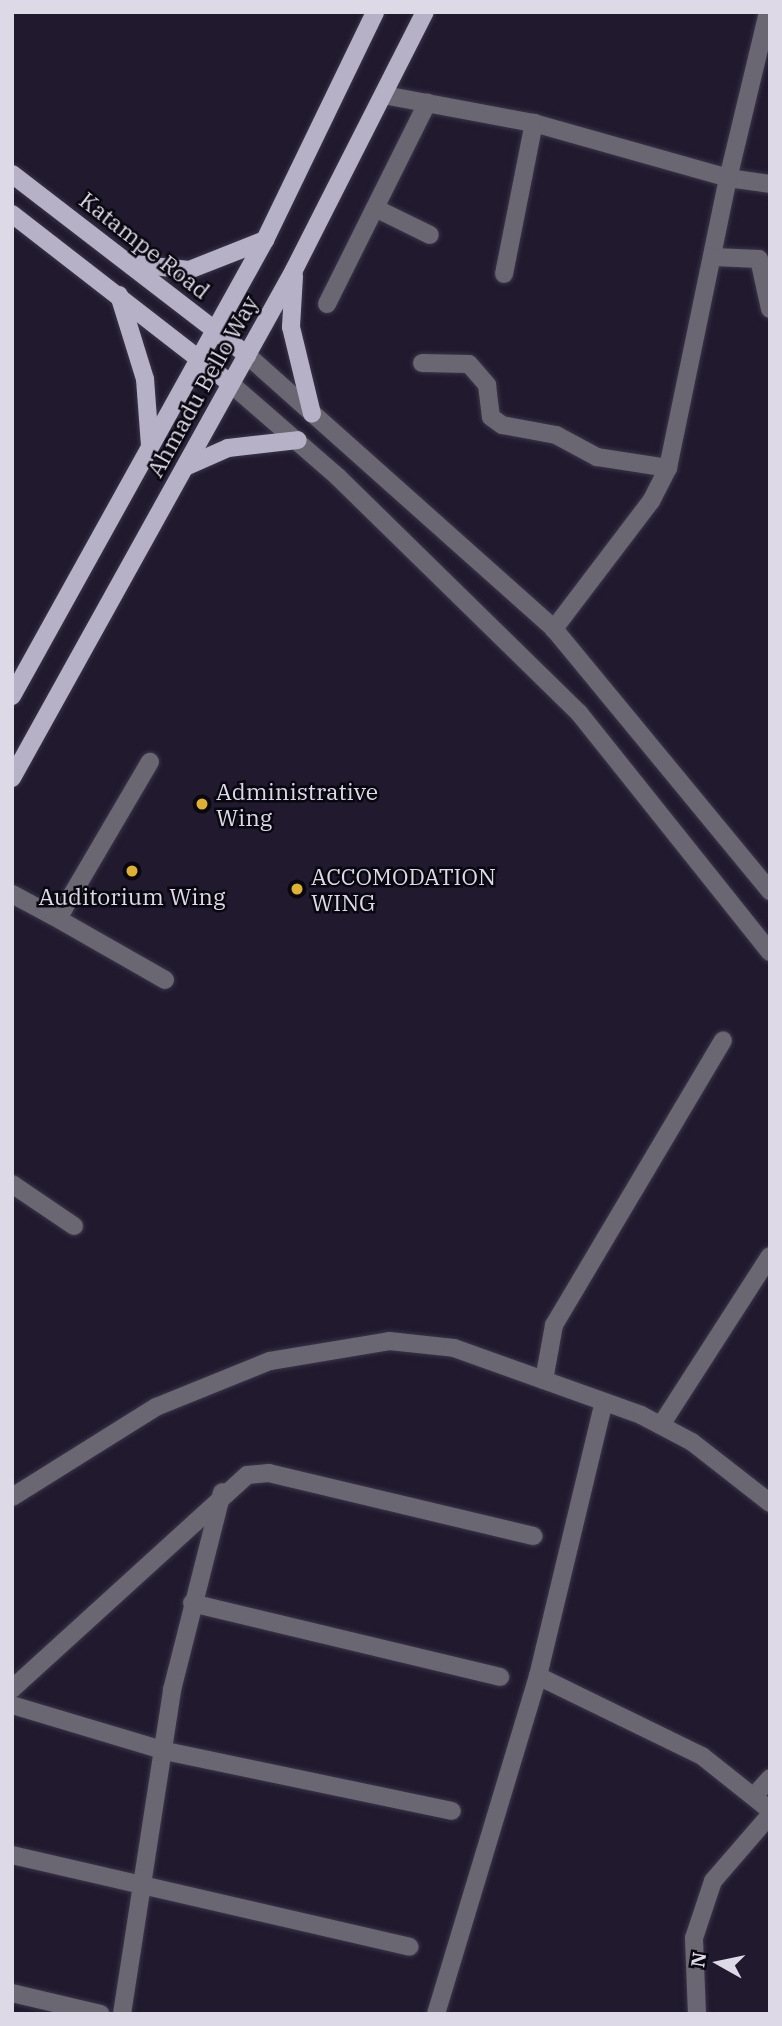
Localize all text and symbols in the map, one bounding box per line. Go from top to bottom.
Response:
street label: Katampe Road [74,186,216,304]
street label: Ahmadu Bello Way [141,290,263,482]
place label: Administrative Wing [216,777,378,831]
marker: Administrative Wing [194,796,210,812]
place label: ACCOMODATION WING [311,862,496,916]
marker: Auditorium Wing [124,863,140,879]
marker: ACCOMODATION WING [289,881,305,897]
place label: Auditorium Wing [38,882,226,910]
north arrow [684,1928,754,1998]
text: N [685,1950,711,1969]

